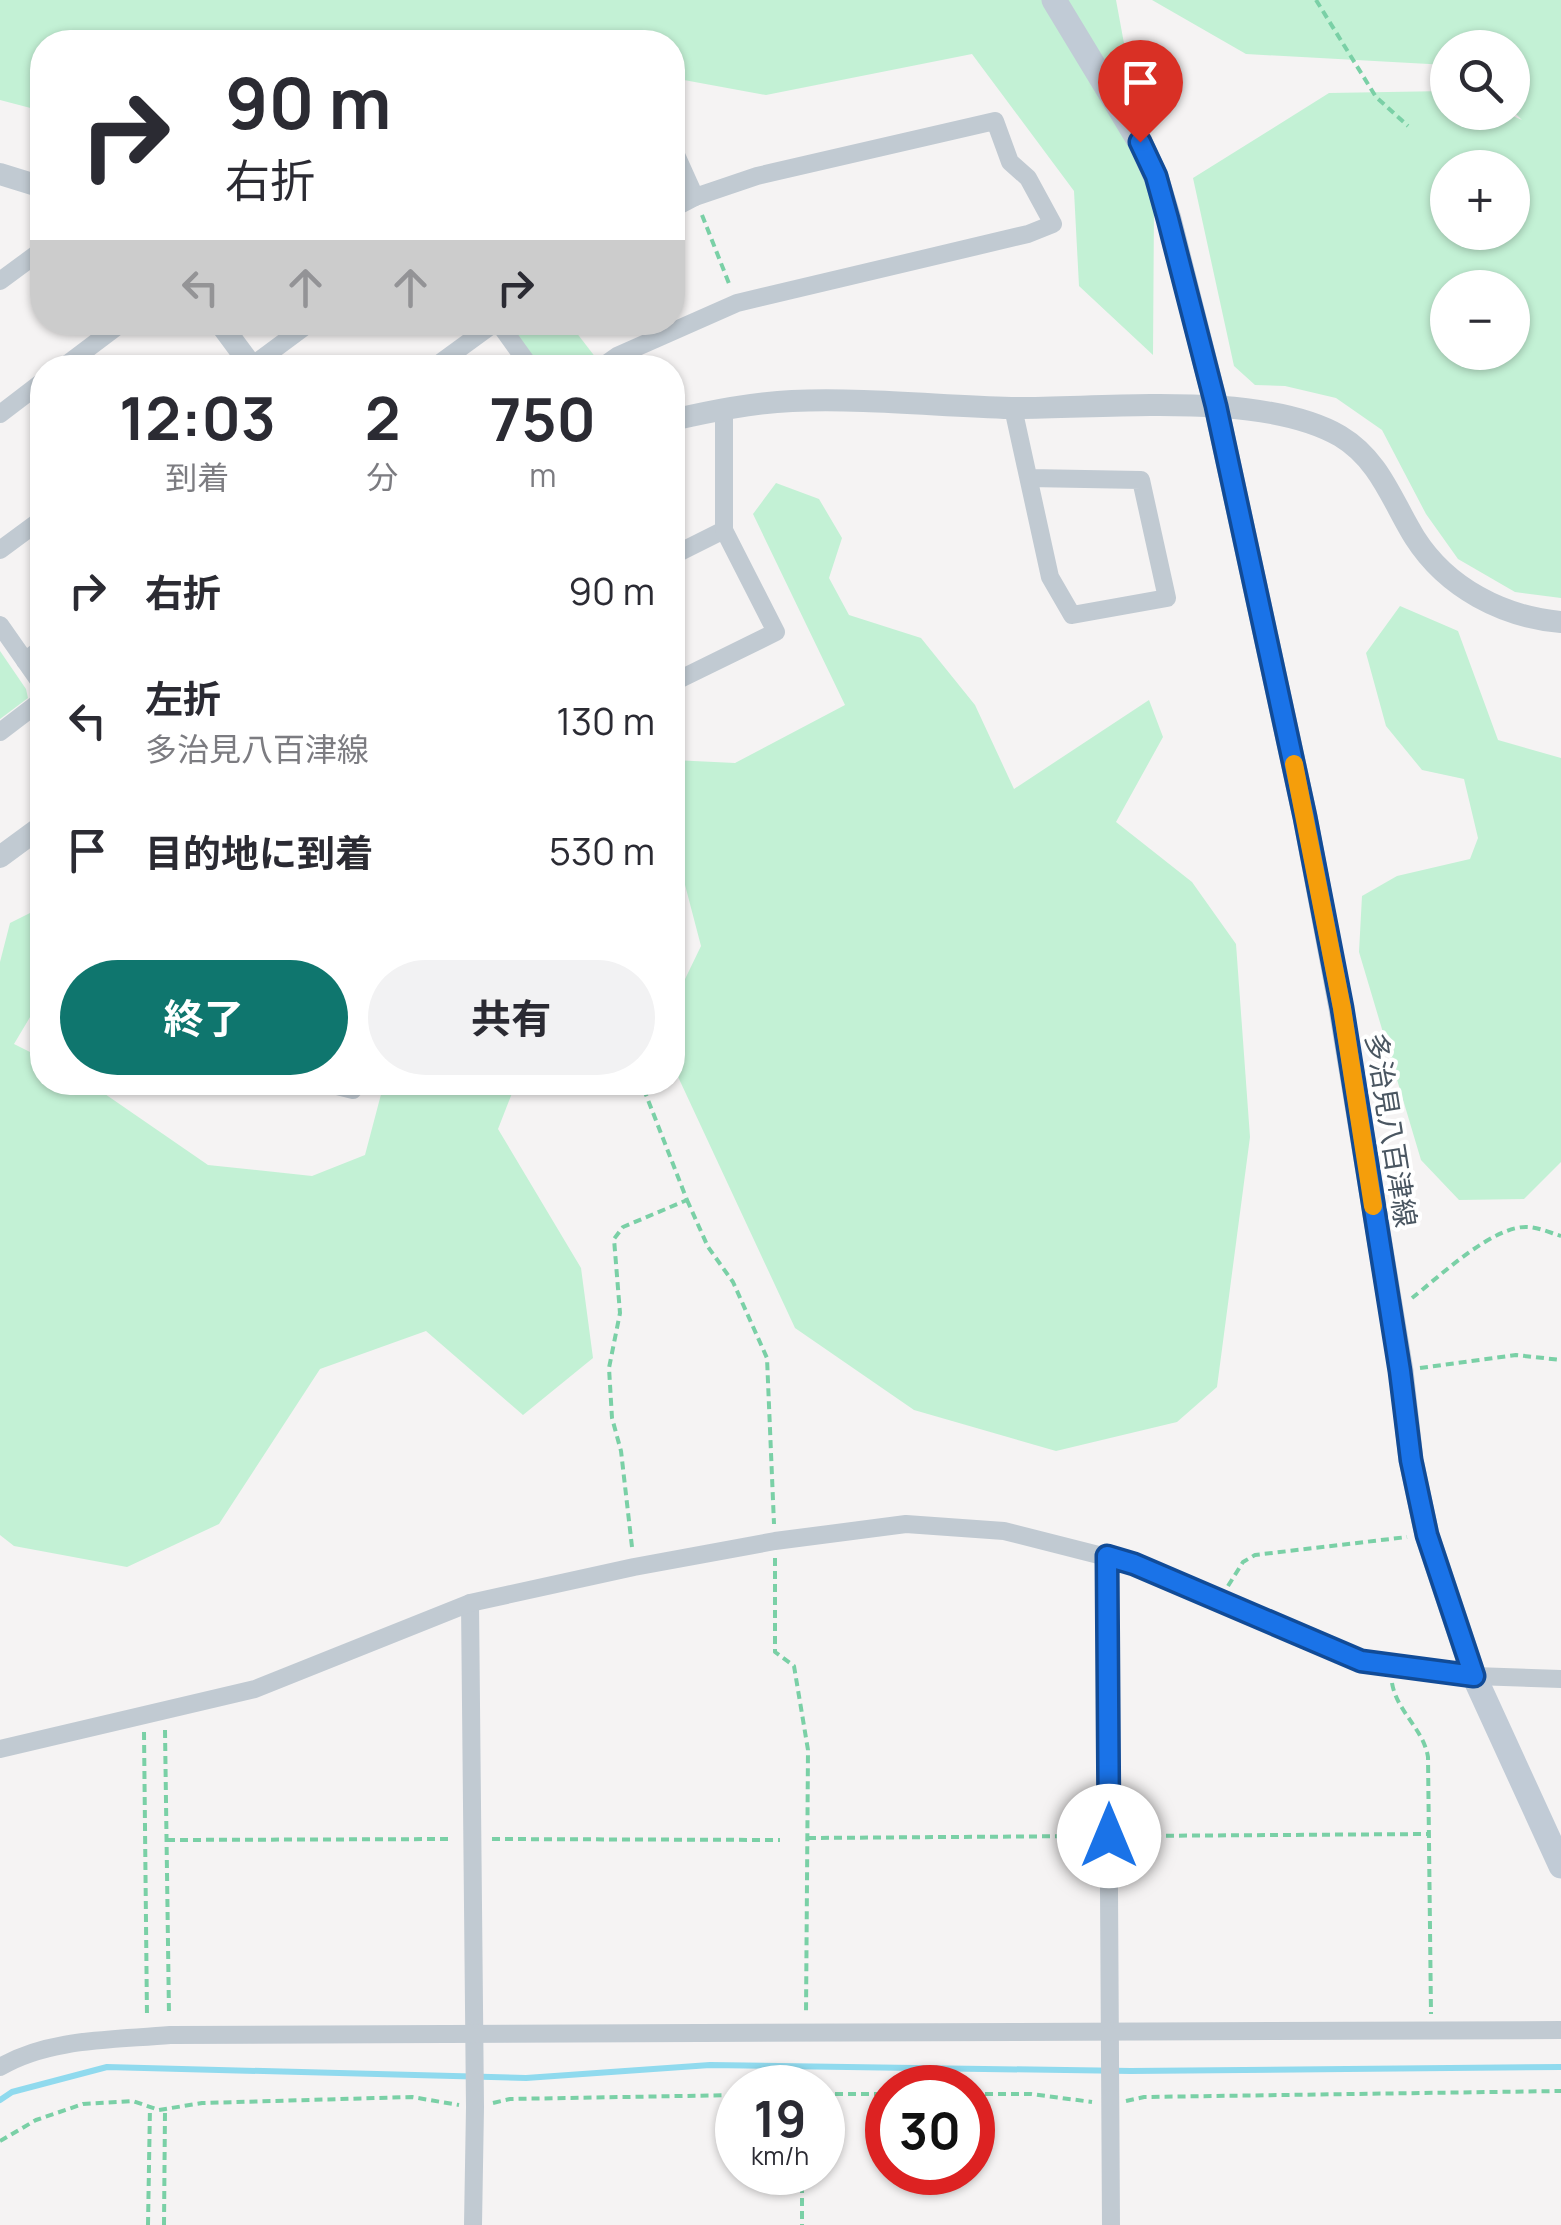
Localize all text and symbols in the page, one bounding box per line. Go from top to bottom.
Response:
map controls [1430,30,1530,370]
button: search [1430,30,1530,130]
pin [1098,40,1183,143]
text: 90 m [225,54,392,150]
icon: arrive [1113,55,1168,110]
icon: right [60,70,190,200]
text: 右折 [225,149,315,211]
button: + [1430,150,1530,250]
icon: left [173,260,228,315]
icon: ahead [278,260,333,315]
icon: ahead [383,260,438,315]
icon: right [488,260,543,315]
button: − [1430,270,1530,370]
text: 12:03 [119,376,276,458]
text: 2 [365,376,400,458]
text: 750 [489,377,596,459]
text: m [529,453,556,497]
text: 到着 [165,455,229,499]
text: 分 [367,455,399,499]
icon: right [60,563,115,618]
text: 90 m [568,564,655,616]
text: 右折 [145,566,221,618]
text: 左折 [145,672,221,724]
icon: left [60,693,115,748]
text: 130 m [556,694,655,746]
text: 多治見八百津線 [145,727,369,771]
icon: arrive [60,823,115,878]
text: 530 m [549,824,655,876]
text: 目的地に到着 [145,826,373,878]
button: 終了 [60,960,348,1075]
button: 共有 [368,960,655,1075]
street label: 多治見八百津線 [1358,1030,1426,1230]
position arrow [1057,1784,1161,1888]
speed limit sign: 30 [865,2065,995,2195]
text: 19 [754,2084,806,2152]
text: km/h [751,2138,809,2173]

